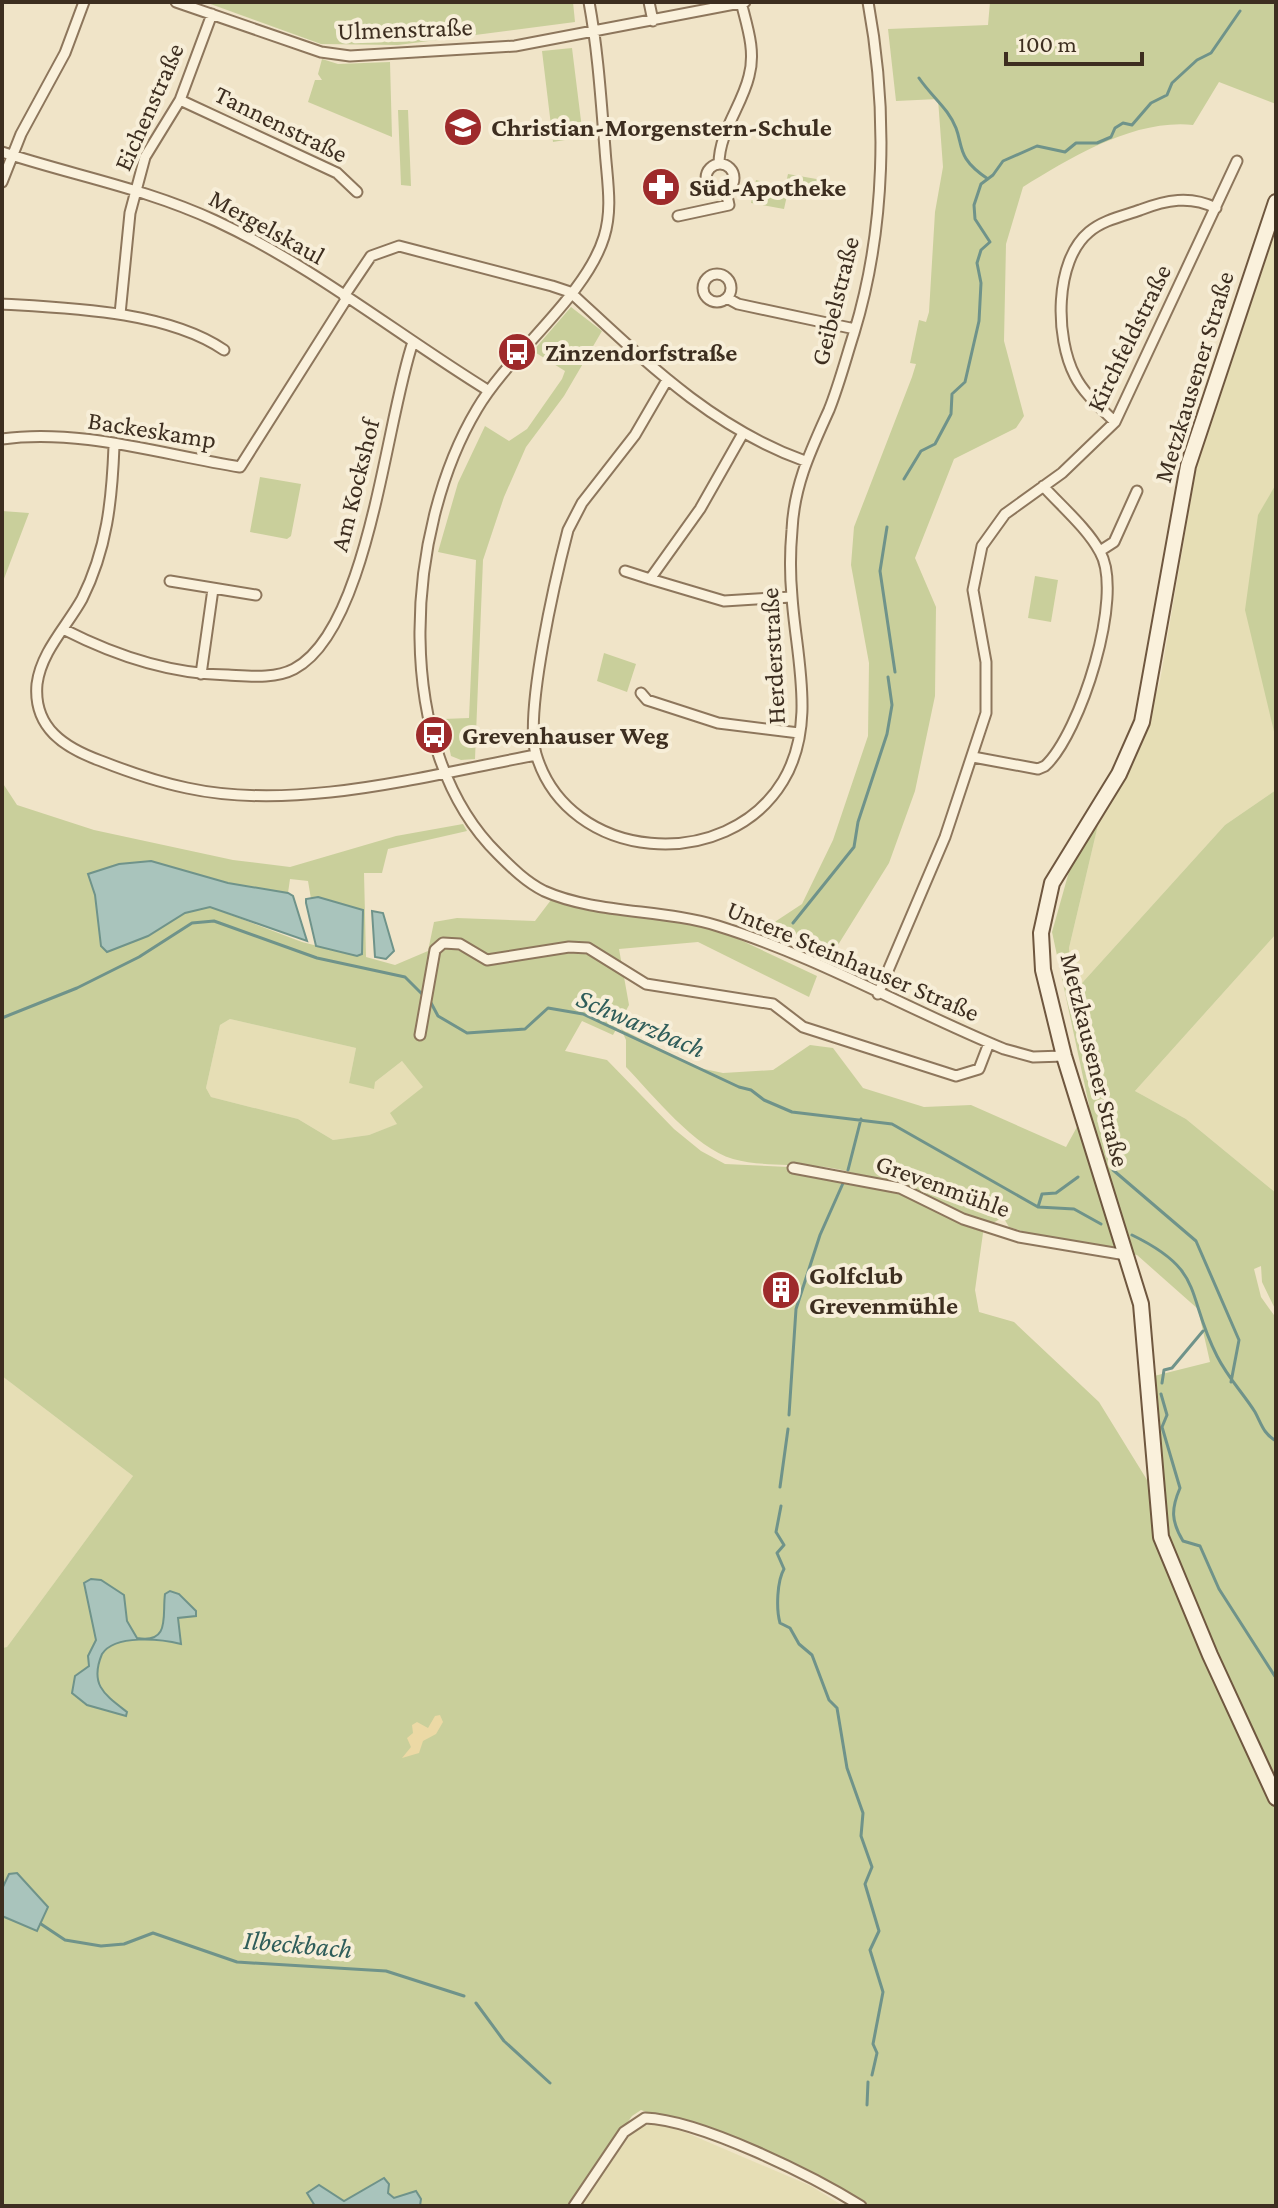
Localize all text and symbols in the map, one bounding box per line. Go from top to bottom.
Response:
street label: Ulmenstraße [337,12,473,46]
scale bar [1006,16,1142,66]
text: 100 m [1018,30,1077,57]
street label: Eichenstraße [108,39,190,175]
street label: Tannenstraße [210,79,352,169]
school or university icon: Christian-Morgenstern-Schule [442,106,484,148]
place label: Christian-Morgenstern-Schule [491,113,832,142]
pharmacy icon: Süd-Apotheke [640,166,682,208]
place label: Süd-Apotheke [689,173,846,202]
street label: Mergelskaul [204,183,330,271]
street label: Geibelstraße [805,234,865,368]
street label: Kirchfeldstraße [1081,260,1177,416]
street label: Metzkausener Straße [1148,268,1240,486]
bus stop icon: Zinzendorfstraße [496,331,538,373]
place label: Zinzendorfstraße [545,338,737,367]
street label: Backeskamp [86,406,218,454]
street label: Am Kockshof [325,414,386,554]
street label: Herderstraße [755,587,791,725]
bus stop icon: Grevenhauser Weg [413,714,455,756]
place label: Grevenhauser Weg [462,721,669,750]
street label: Untere Steinhauser Straße [722,895,984,1027]
street label: Metzkausener Straße [1054,950,1136,1170]
water label: Schwarzbach [572,982,710,1064]
street label: Grevenmühle [872,1148,1014,1224]
place label: Golfclub Grevenmühle [809,1261,958,1320]
building icon: Golfclub Grevenmühle [760,1269,802,1311]
water label: Ilbeckbach [242,1924,354,1964]

